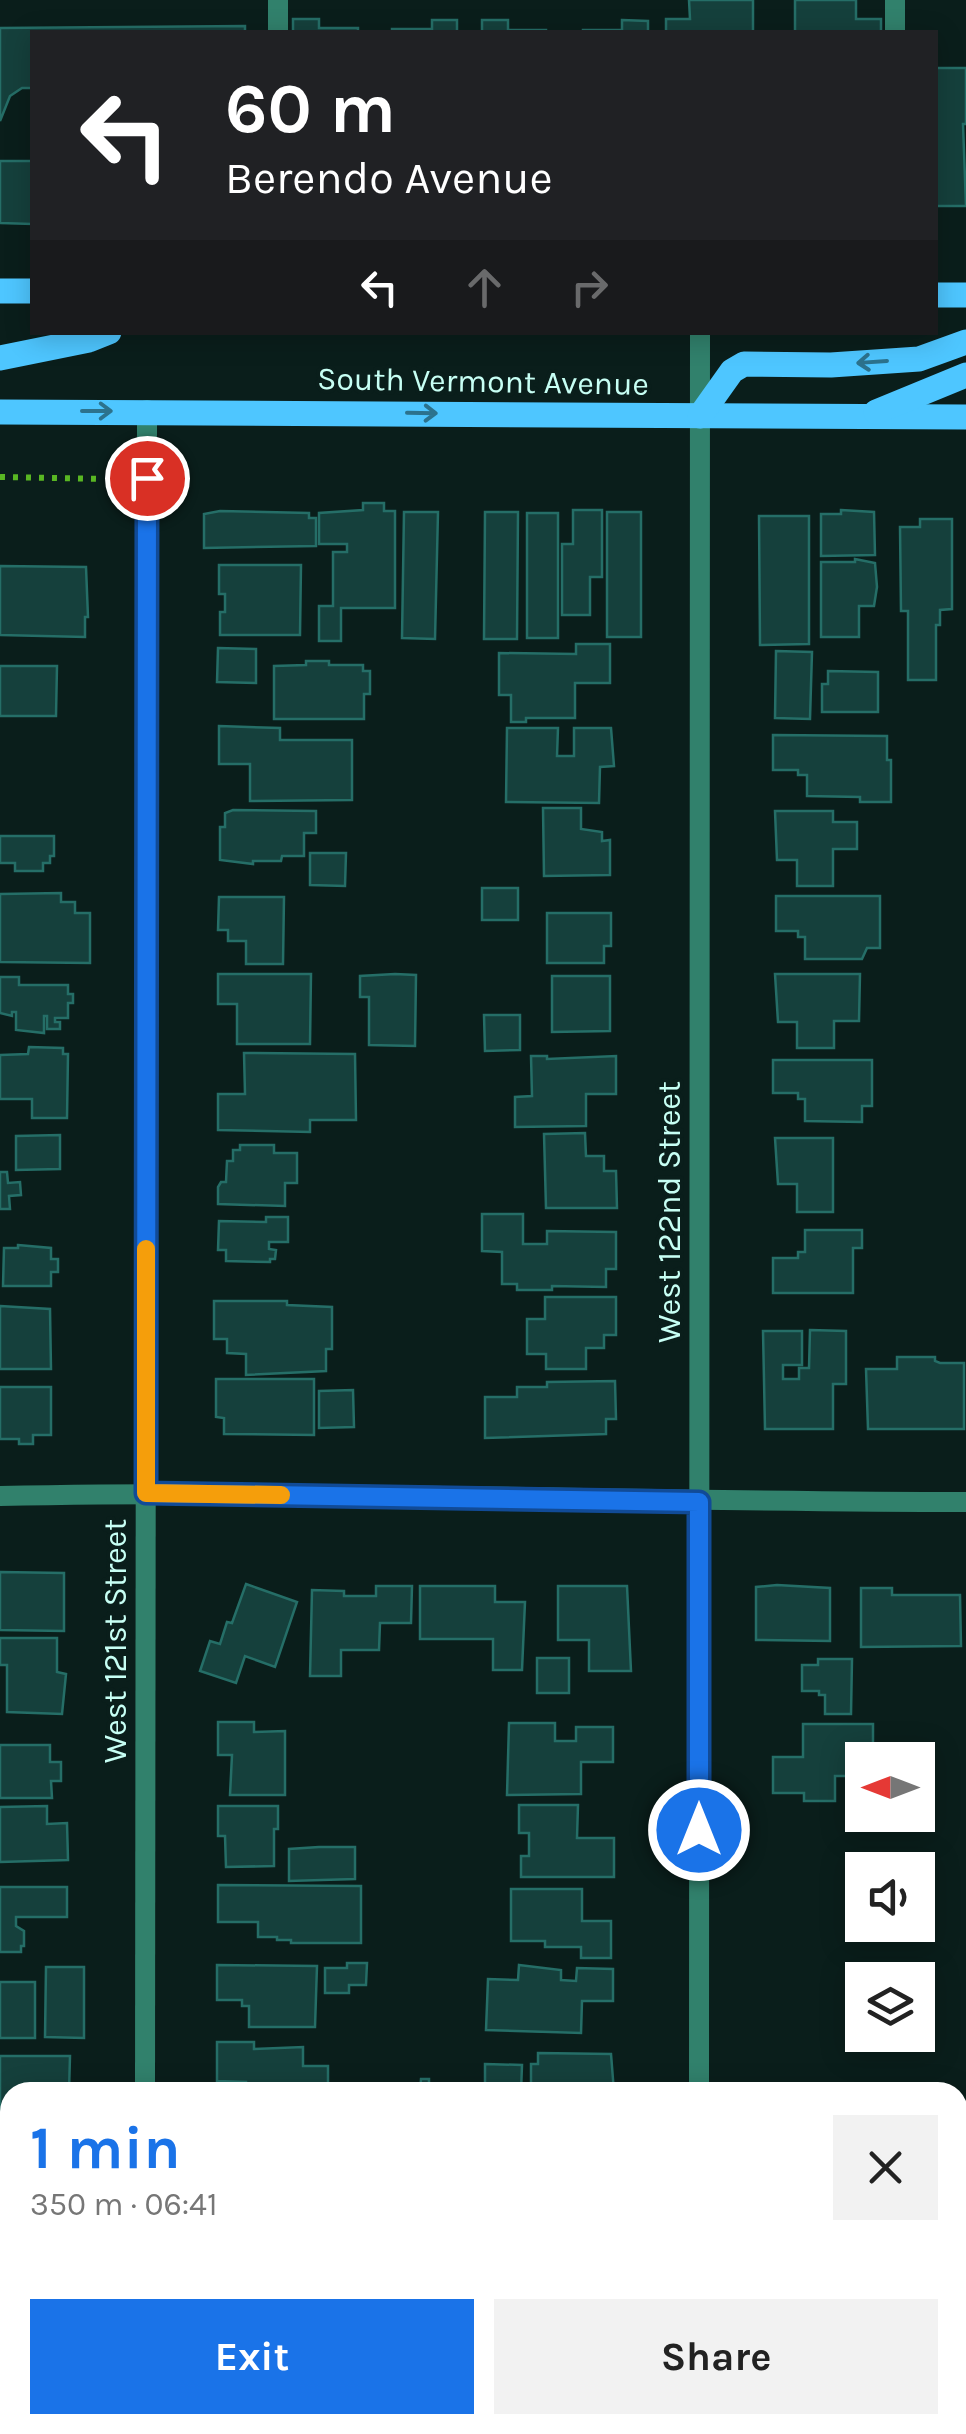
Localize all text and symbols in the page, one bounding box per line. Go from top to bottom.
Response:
text: 60 m [225,68,396,150]
icon: left [60,70,190,200]
text: Berendo Avenue [225,152,553,204]
icon: left [352,260,407,315]
icon: ahead [457,260,512,315]
icon: right [562,260,617,315]
one-way arrow [856,353,888,372]
street label: South Vermont Avenue [317,360,649,403]
one-way arrow [80,402,113,420]
one-way arrow [406,404,438,422]
pin [105,436,190,521]
icon: arrive [120,451,175,506]
street label: West 122nd Street [651,1081,688,1343]
street label: West 121st Street [97,1519,134,1763]
north arrow [845,1742,935,1832]
map controls [845,1742,935,2052]
position arrow [647,1778,751,1882]
button: sound [845,1852,935,1942]
button: layers [845,1962,935,2052]
text: 1 min [30,2113,181,2183]
button: close [833,2115,938,2220]
text: 350 m · 06:41 [30,2186,218,2223]
button: Exit [30,2299,474,2414]
button: Share [494,2299,938,2414]

